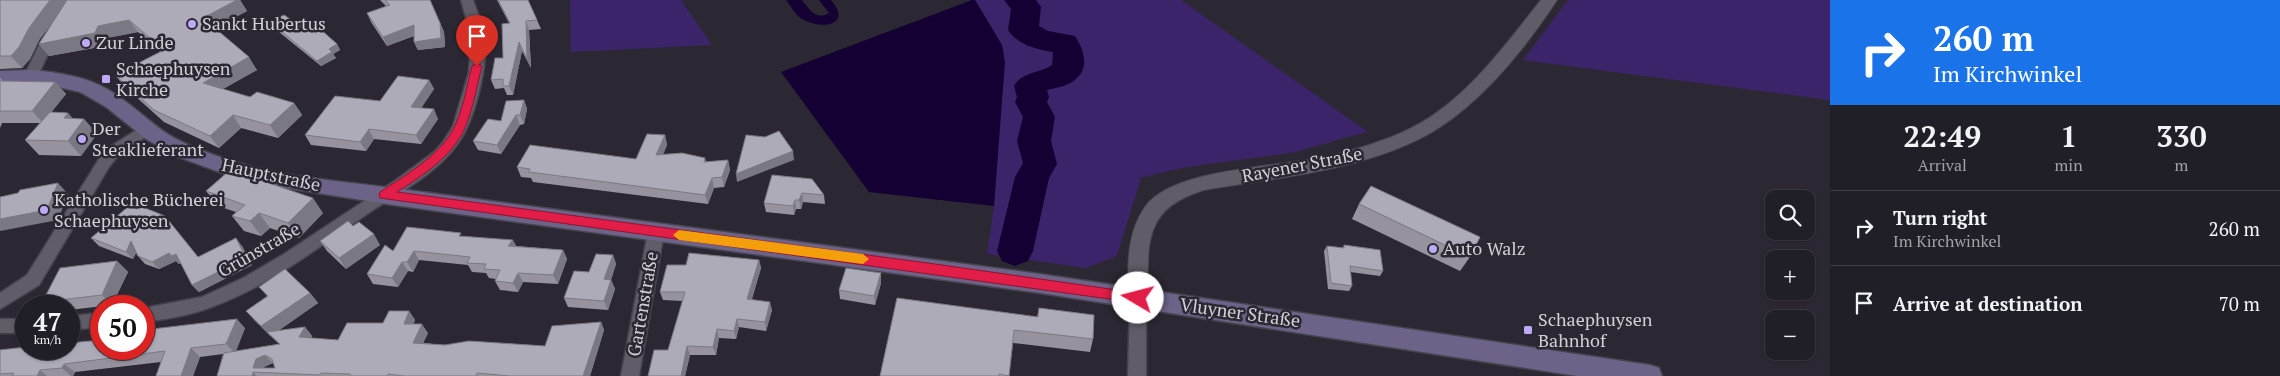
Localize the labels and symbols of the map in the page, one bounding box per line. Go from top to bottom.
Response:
place label: Sankt Hubertus [202,11,326,35]
pin [456,15,498,66]
marker: Sankt Hubertus [186,18,198,30]
place label: Zur Linde [96,30,174,54]
marker: Zur Linde [80,37,92,49]
place label: Schaephuysen Kirche [116,56,231,101]
marker: Schaephuysen Kirche [100,73,112,85]
place label: Der Steaklieferant [92,116,204,161]
marker: Der Steaklieferant [76,133,88,145]
street label: Rayener Straße [1240,141,1364,187]
street label: Hauptstraße [220,152,323,196]
place label: Katholische Bücherei Schaephuysen [54,187,224,232]
marker: Katholische Bücherei Schaephuysen [38,204,50,216]
street label: Grünstraße [213,216,304,282]
place label: Auto Walz [1443,236,1526,260]
marker: Auto Walz [1427,243,1439,255]
street label: Gartenstraße [621,250,663,358]
position arrow [1111,271,1163,323]
street label: Vluyner Straße [1179,292,1302,332]
speed limit sign: 50 [90,295,155,360]
place label: Schaephuysen Bahnhof [1538,307,1653,352]
marker: Schaephuysen Bahnhof [1522,324,1534,336]

